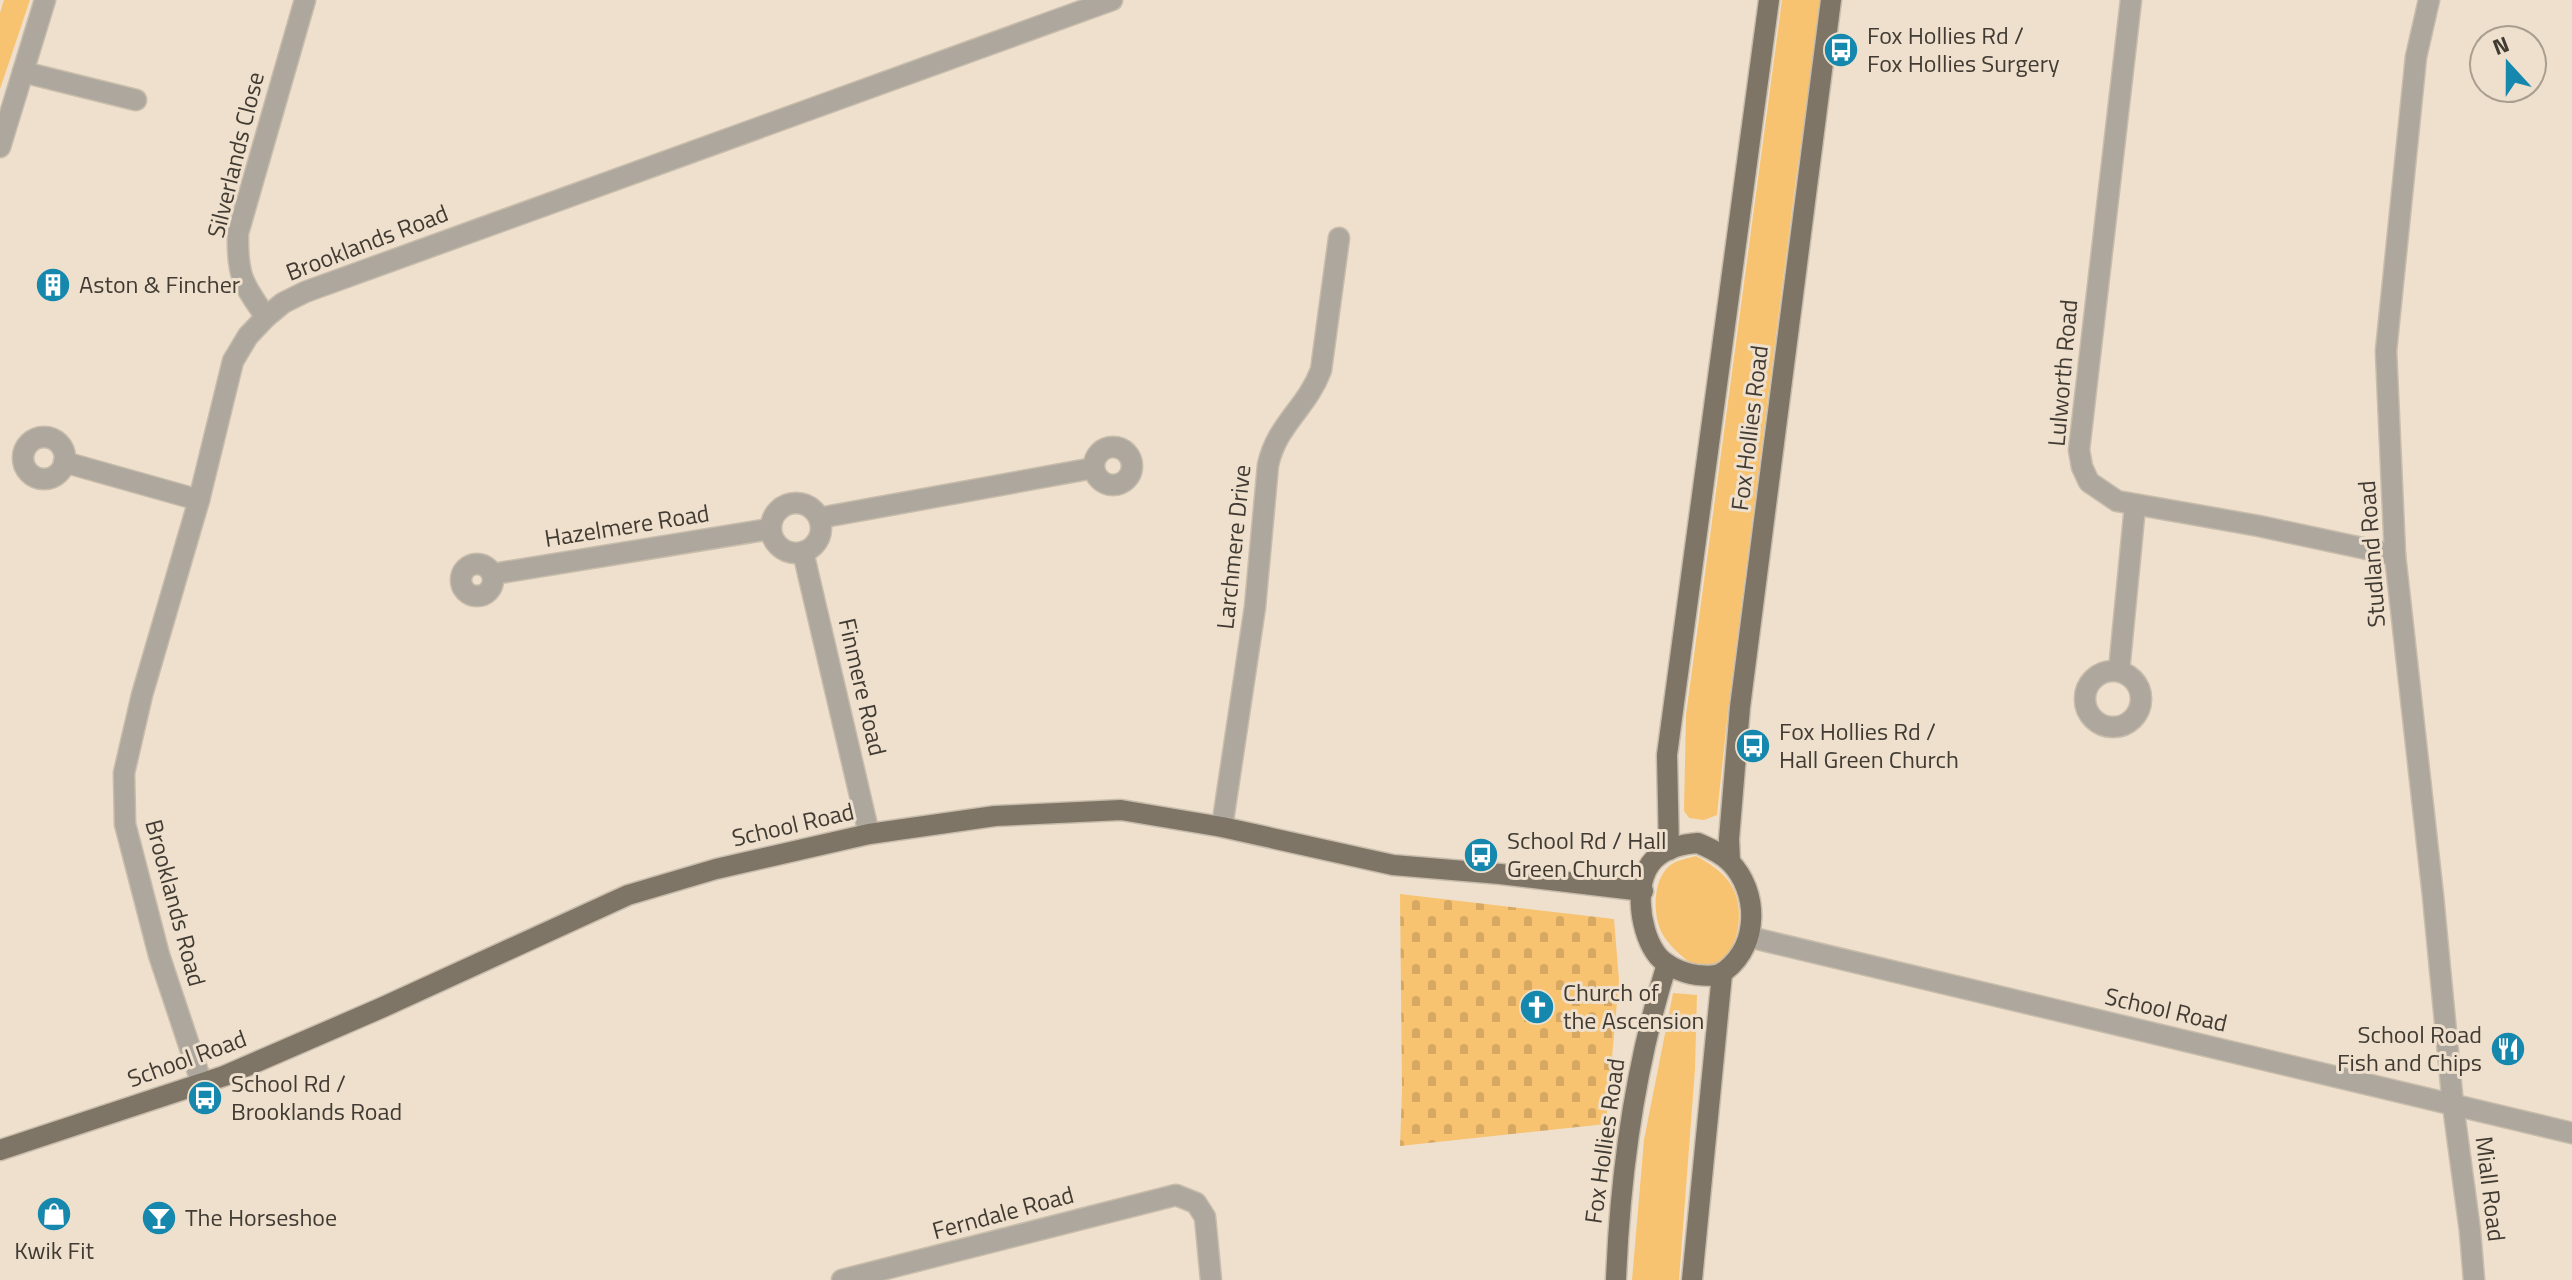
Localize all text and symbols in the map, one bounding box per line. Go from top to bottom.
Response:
place label: Fox Hollies Rd / Fox Hollies Surgery [1867,17,2060,81]
north arrow [2468,24,2548,104]
text: N [2488,27,2514,64]
bus stop icon: Fox Hollies Rd / Fox Hollies Surgery [1822,31,1860,69]
street label: Silverlands Close [197,68,273,241]
street label: Brooklands Road [280,195,453,290]
building icon: Aston & Fincher [34,266,72,304]
place label: Aston & Fincher [79,266,240,302]
street label: Lulworth Road [2038,298,2086,448]
street label: Fox Hollies Road [1721,343,1777,513]
street label: Larchmere Drive [1206,463,1260,631]
street label: Studland Road [2348,479,2394,629]
street label: Hazelmere Road [542,494,712,556]
street label: Finmere Road [830,614,896,759]
place label: Fox Hollies Rd / Hall Green Church [1779,713,1959,777]
bus stop icon: Fox Hollies Rd / Hall Green Church [1734,727,1772,765]
street label: School Road [728,792,857,856]
street label: Brooklands Road [136,815,216,990]
place label: School Rd / Hall Green Church [1507,822,1667,886]
bus stop icon: School Rd / Hall Green Church [1462,836,1500,874]
place label: Church of the Ascension [1563,974,1704,1038]
street label: School Road [2102,977,2231,1041]
church icon: Church of the Ascension [1518,988,1556,1026]
place label: School Road Fish and Chips [2337,1016,2482,1080]
street label: School Road [122,1020,251,1096]
restaurant icon: School Road Fish and Chips [2489,1030,2527,1068]
street label: Fox Hollies Road [1575,1056,1633,1226]
place label: School Rd / Brooklands Road [231,1065,402,1129]
bus stop icon: School Rd / Brooklands Road [186,1079,224,1117]
street label: Miall Road [2467,1134,2515,1244]
street label: Ferndale Road [928,1176,1077,1248]
shop icon: Kwik Fit [35,1195,73,1233]
bar icon: The Horseshoe [140,1199,178,1237]
place label: The Horseshoe [185,1199,337,1235]
place label: Kwik Fit [14,1232,94,1268]

